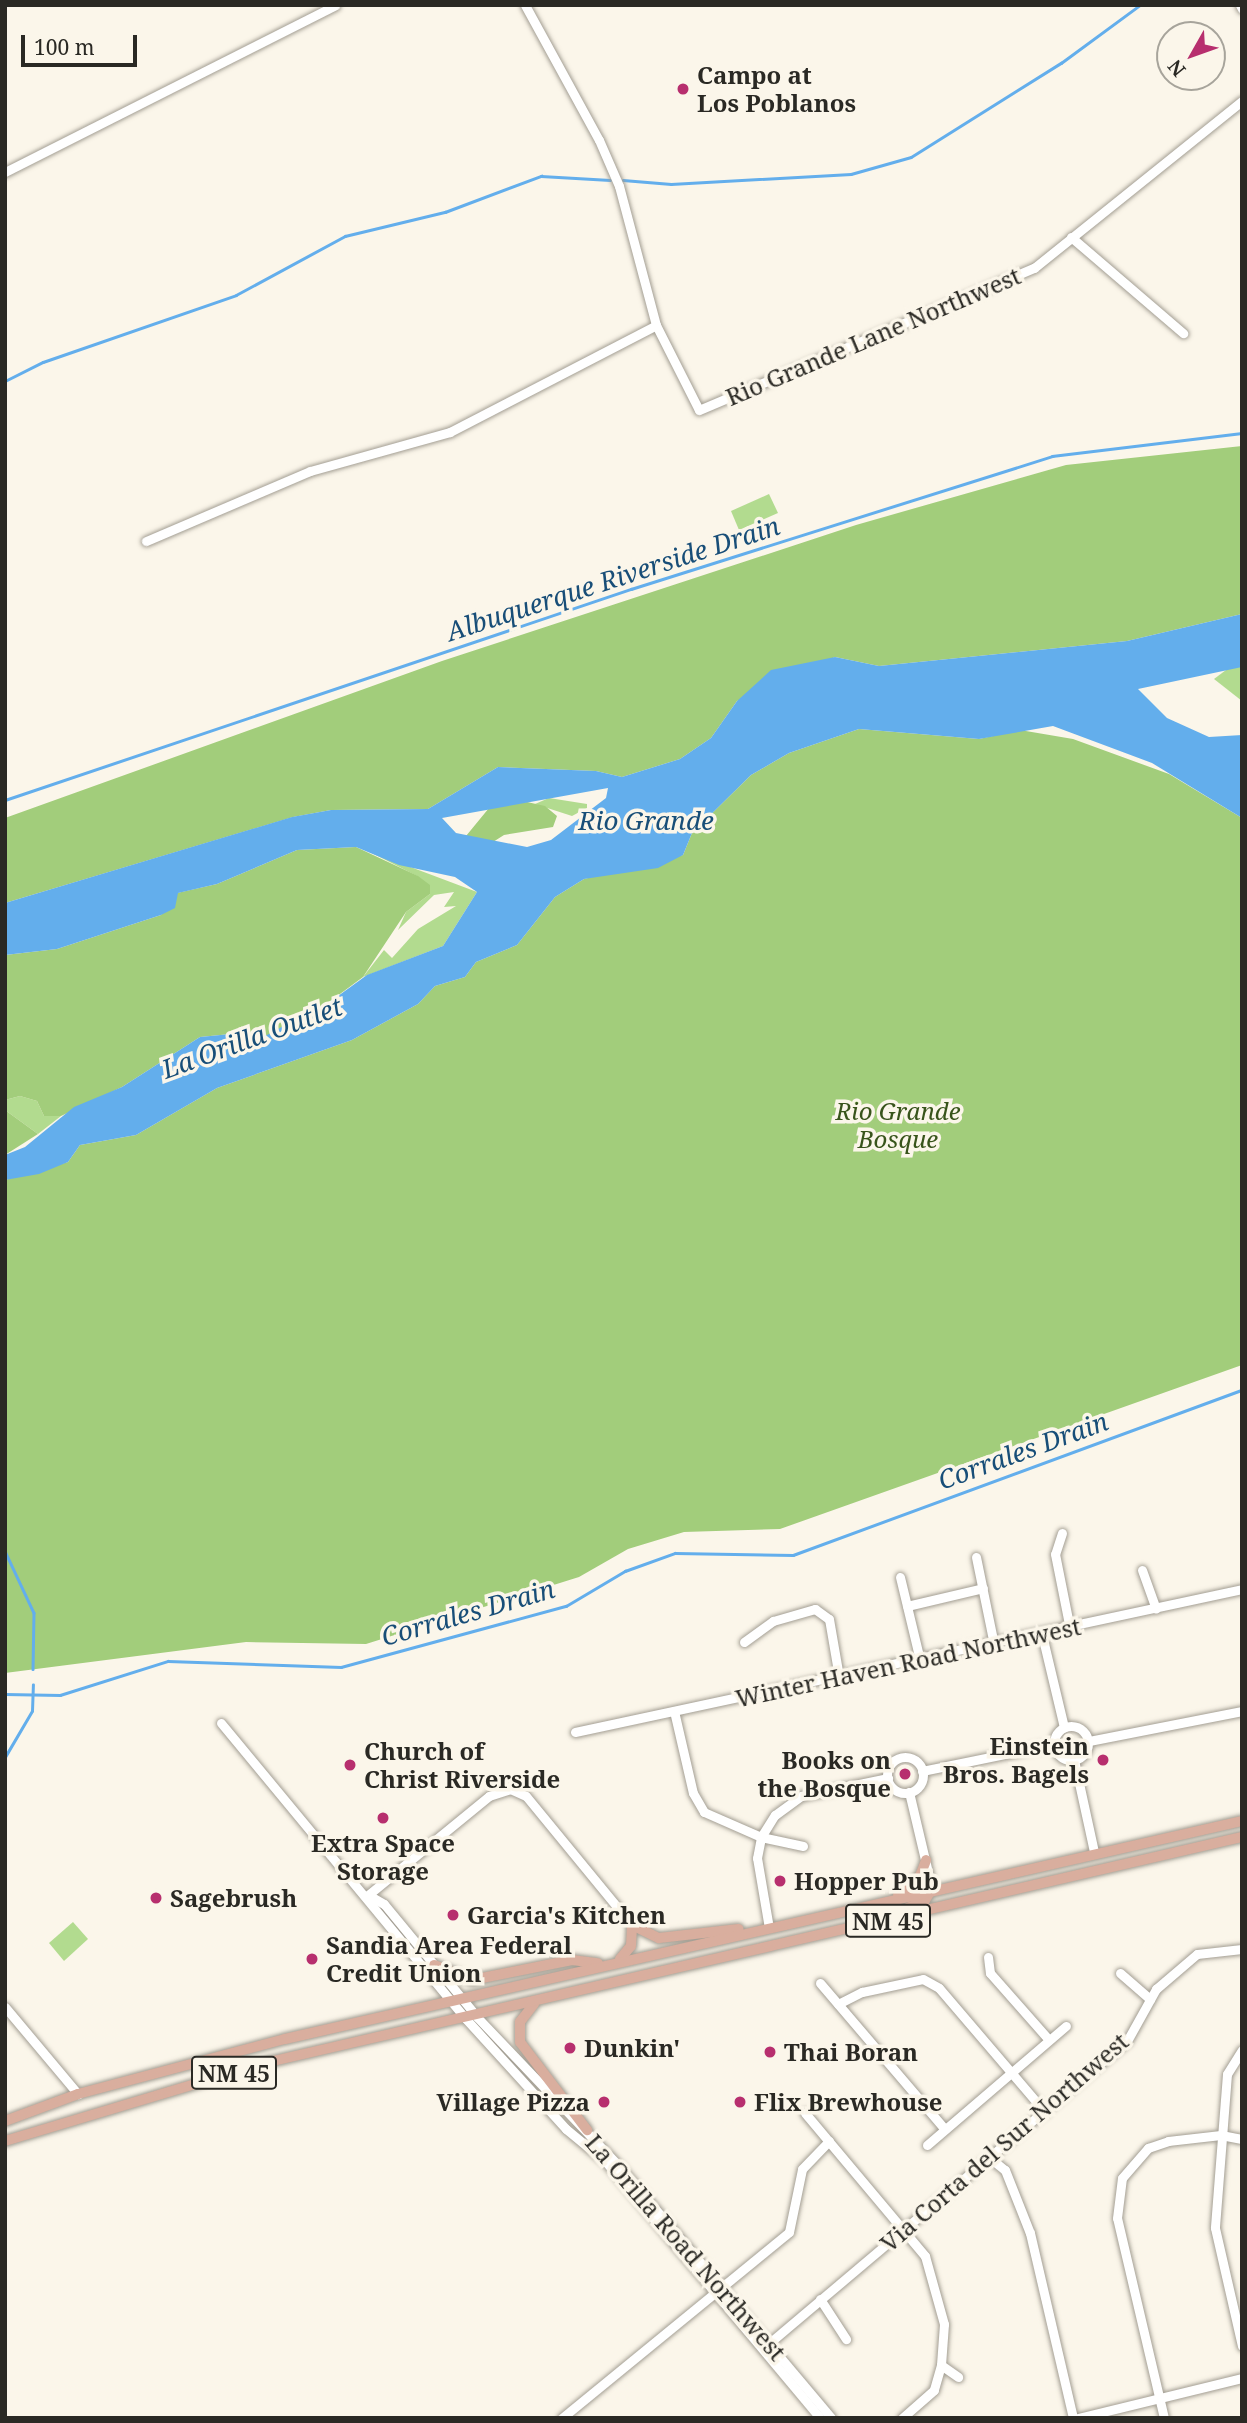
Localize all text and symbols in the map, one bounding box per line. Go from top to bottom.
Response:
scale bar [24,21,140,65]
north arrow [1156,21,1226,91]
text: 100 m [34,33,95,61]
text: N [1162,54,1191,82]
place label: Campo at Los Poblanos [697,61,856,117]
marker: Campo at Los Poblanos [675,81,691,97]
street label: Rio Grande Lane Northwest [721,261,1025,411]
water label: Albuquerque Riverside Drain [442,510,784,648]
water label: Rio Grande [578,805,714,837]
water label: La Orilla Outlet [158,991,346,1085]
park label: Rio Grande Bosque [835,1097,961,1153]
water label: Corrales Drain [934,1406,1112,1496]
water label: Corrales Drain [378,1573,558,1653]
street label: Winter Haven Road Northwest [733,1611,1083,1713]
place label: Einstein Bros. Bagels [943,1732,1089,1788]
place label: Church of Christ Riverside [364,1737,560,1793]
place label: Books on the Bosque [758,1746,891,1802]
marker: Einstein Bros. Bagels [1095,1752,1111,1768]
marker: Church of Christ Riverside [342,1757,358,1773]
marker: Books on the Bosque [897,1766,913,1782]
marker: Extra Space Storage [375,1810,391,1826]
place label: Extra Space Storage [311,1829,455,1885]
place label: Hopper Pub [794,1867,939,1895]
marker: Hopper Pub [772,1873,788,1889]
place label: Sagebrush [170,1884,297,1912]
marker: Sagebrush [148,1890,164,1906]
place label: Garcia's Kitchen [467,1901,666,1929]
road number: NM 45 [844,1902,932,1940]
marker: Garcia's Kitchen [445,1907,461,1923]
place label: Sandia Area Federal Credit Union [326,1931,572,1987]
marker: Sandia Area Federal Credit Union [304,1951,320,1967]
street label: Via Corta del Sur Northwest [874,2027,1134,2257]
place label: Dunkin' [584,2034,680,2062]
place label: Thai Boran [784,2038,918,2066]
marker: Dunkin' [562,2040,578,2056]
marker: Thai Boran [762,2044,778,2060]
road number: NM 45 [190,2054,278,2092]
place label: Village Pizza [437,2088,590,2116]
place label: Flix Brewhouse [754,2088,943,2116]
marker: Village Pizza [596,2094,612,2110]
marker: Flix Brewhouse [732,2094,748,2110]
street label: La Orilla Road Northwest [580,2128,792,2366]

